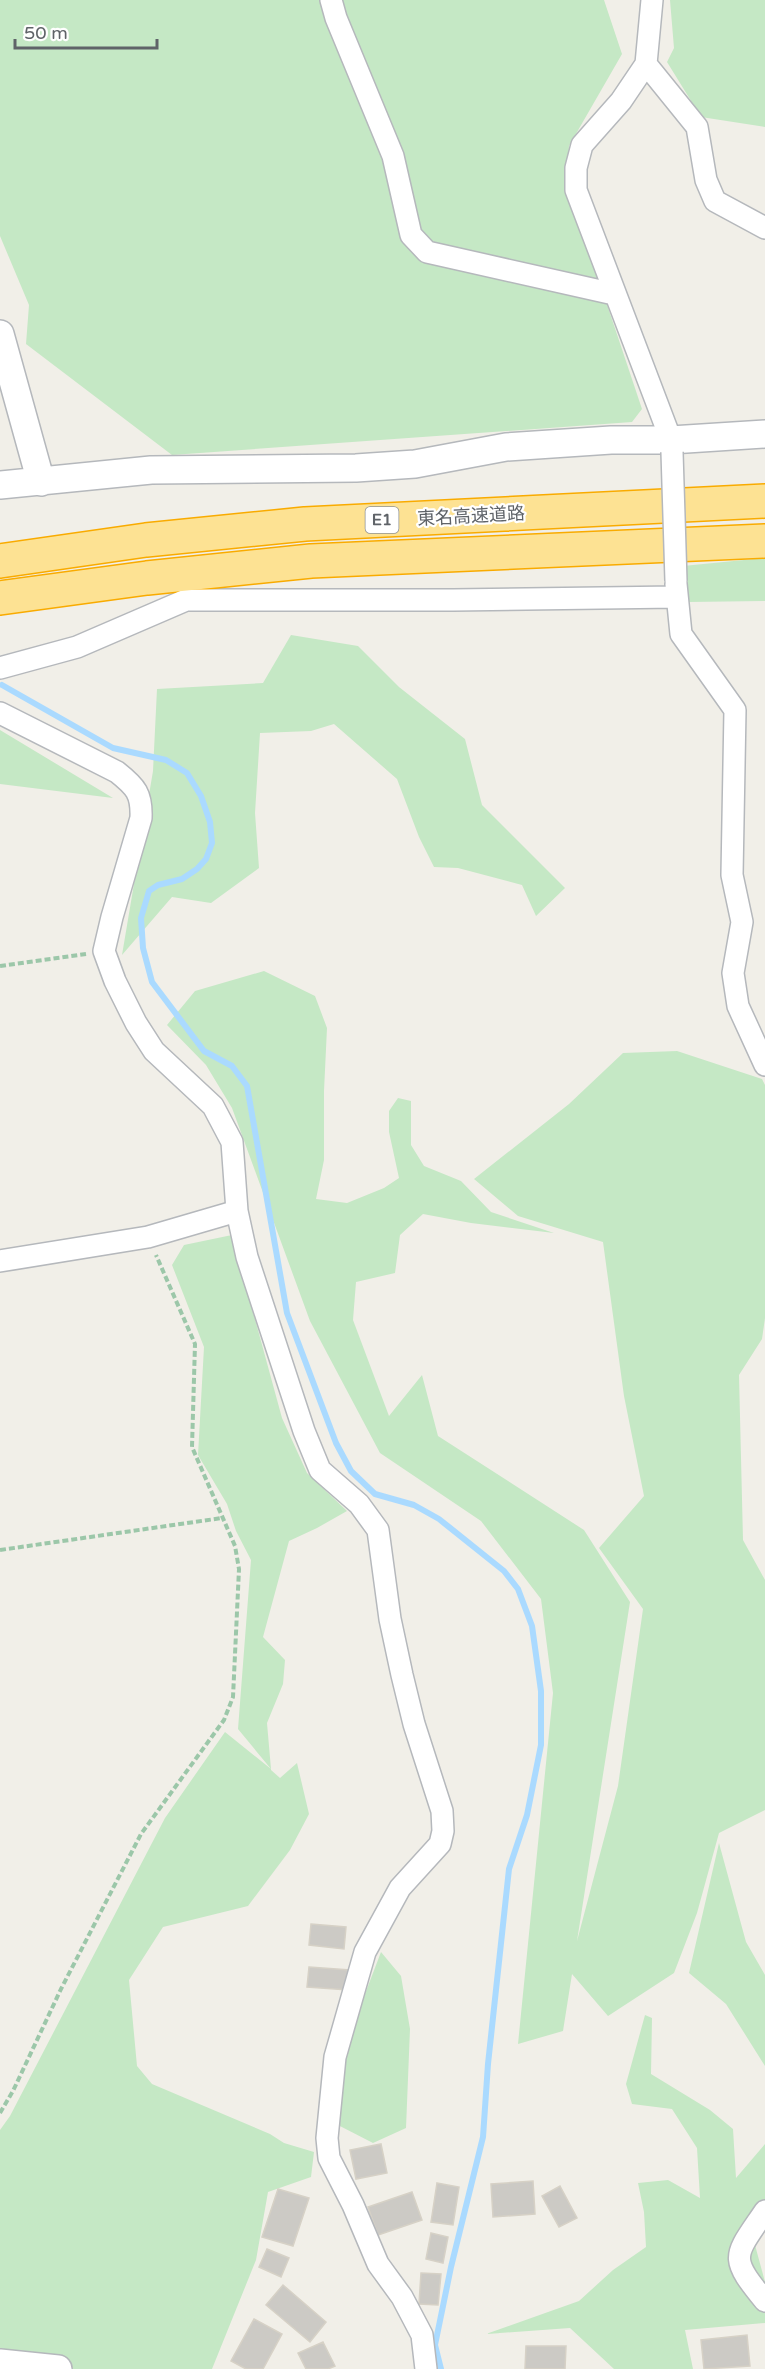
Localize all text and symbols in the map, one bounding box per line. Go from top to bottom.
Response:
scale bar [15,12,158,50]
text: 50 m [24,22,68,44]
street label: 東名高速道路 [416,502,526,530]
road number: E1 [366,507,398,533]

